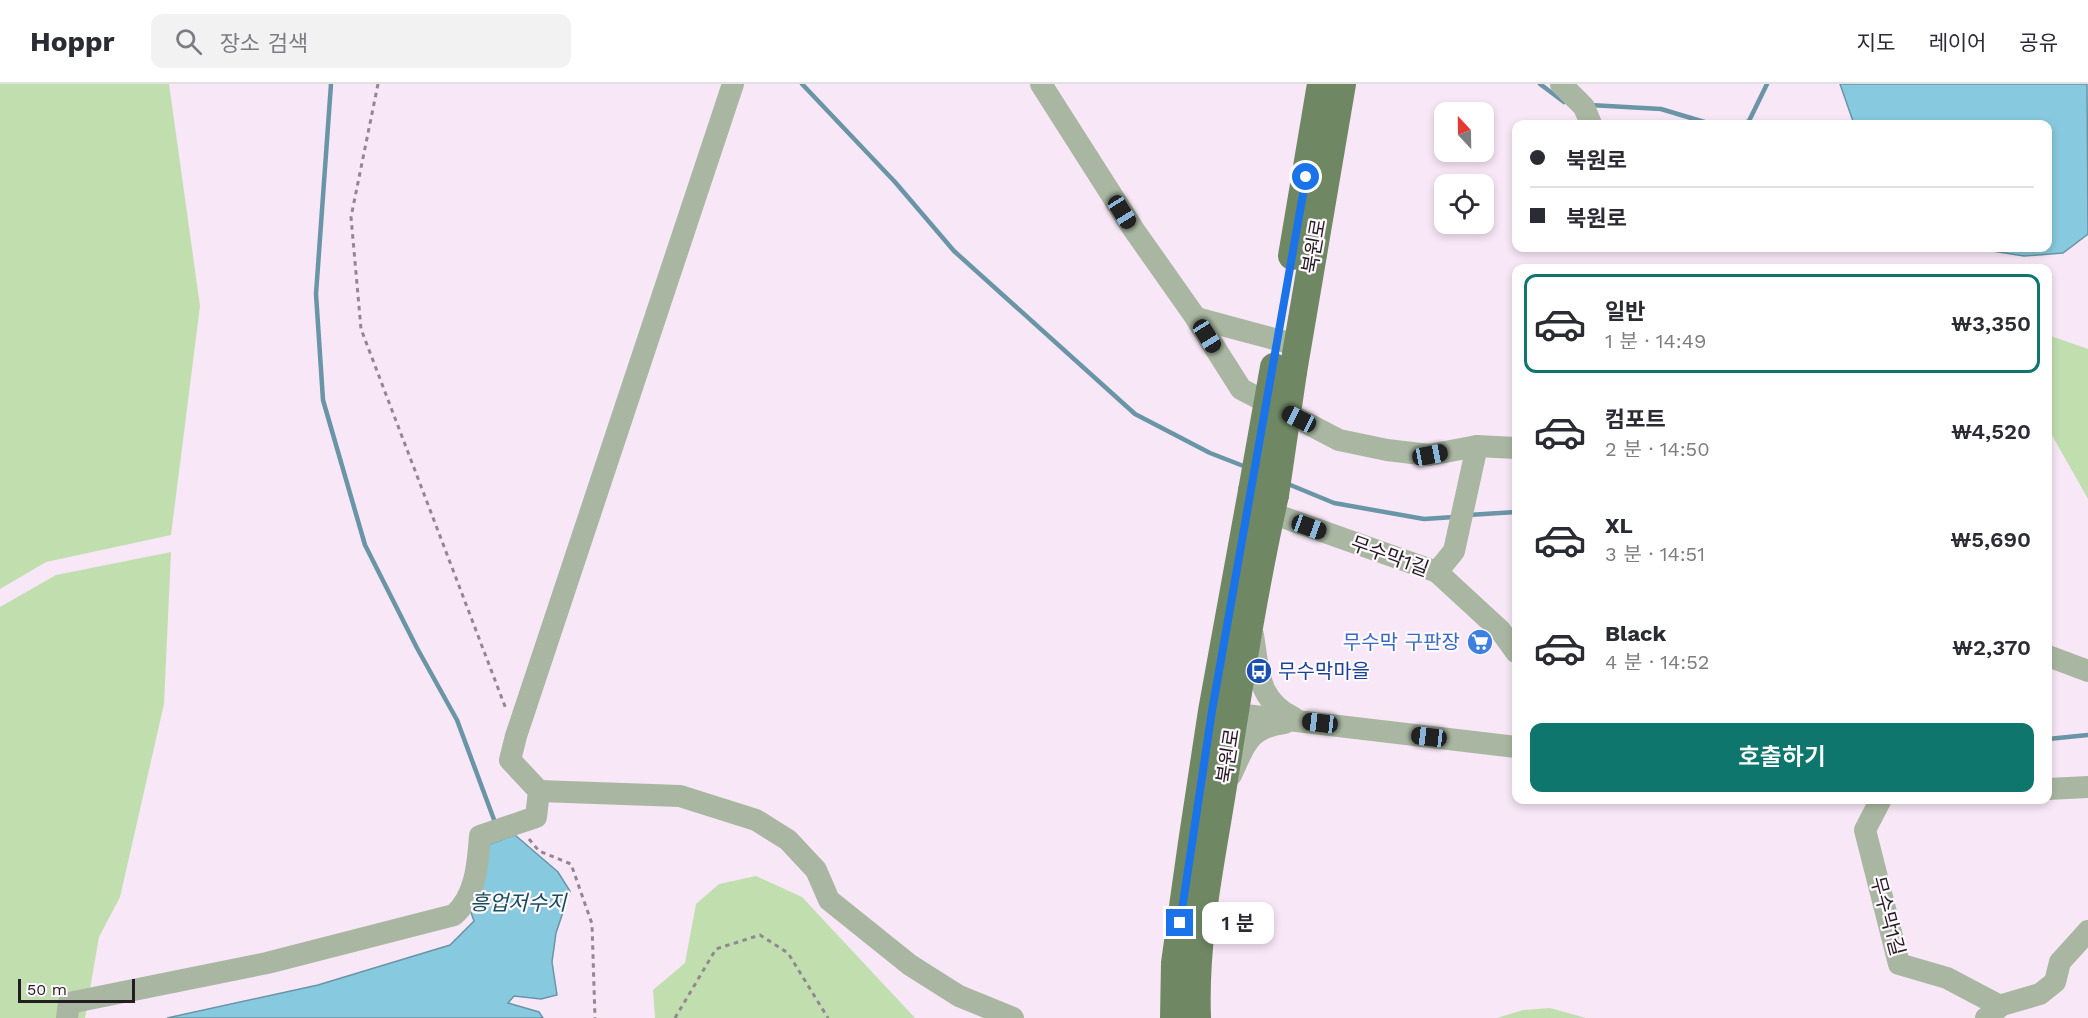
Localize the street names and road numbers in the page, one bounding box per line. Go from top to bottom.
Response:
street label: 북원로 [1297,217,1331,275]
street label: 무수막1길 [1348,531,1432,581]
street label: 북원로 [1212,727,1244,785]
street label: 무수막1길 [1866,874,1910,958]

